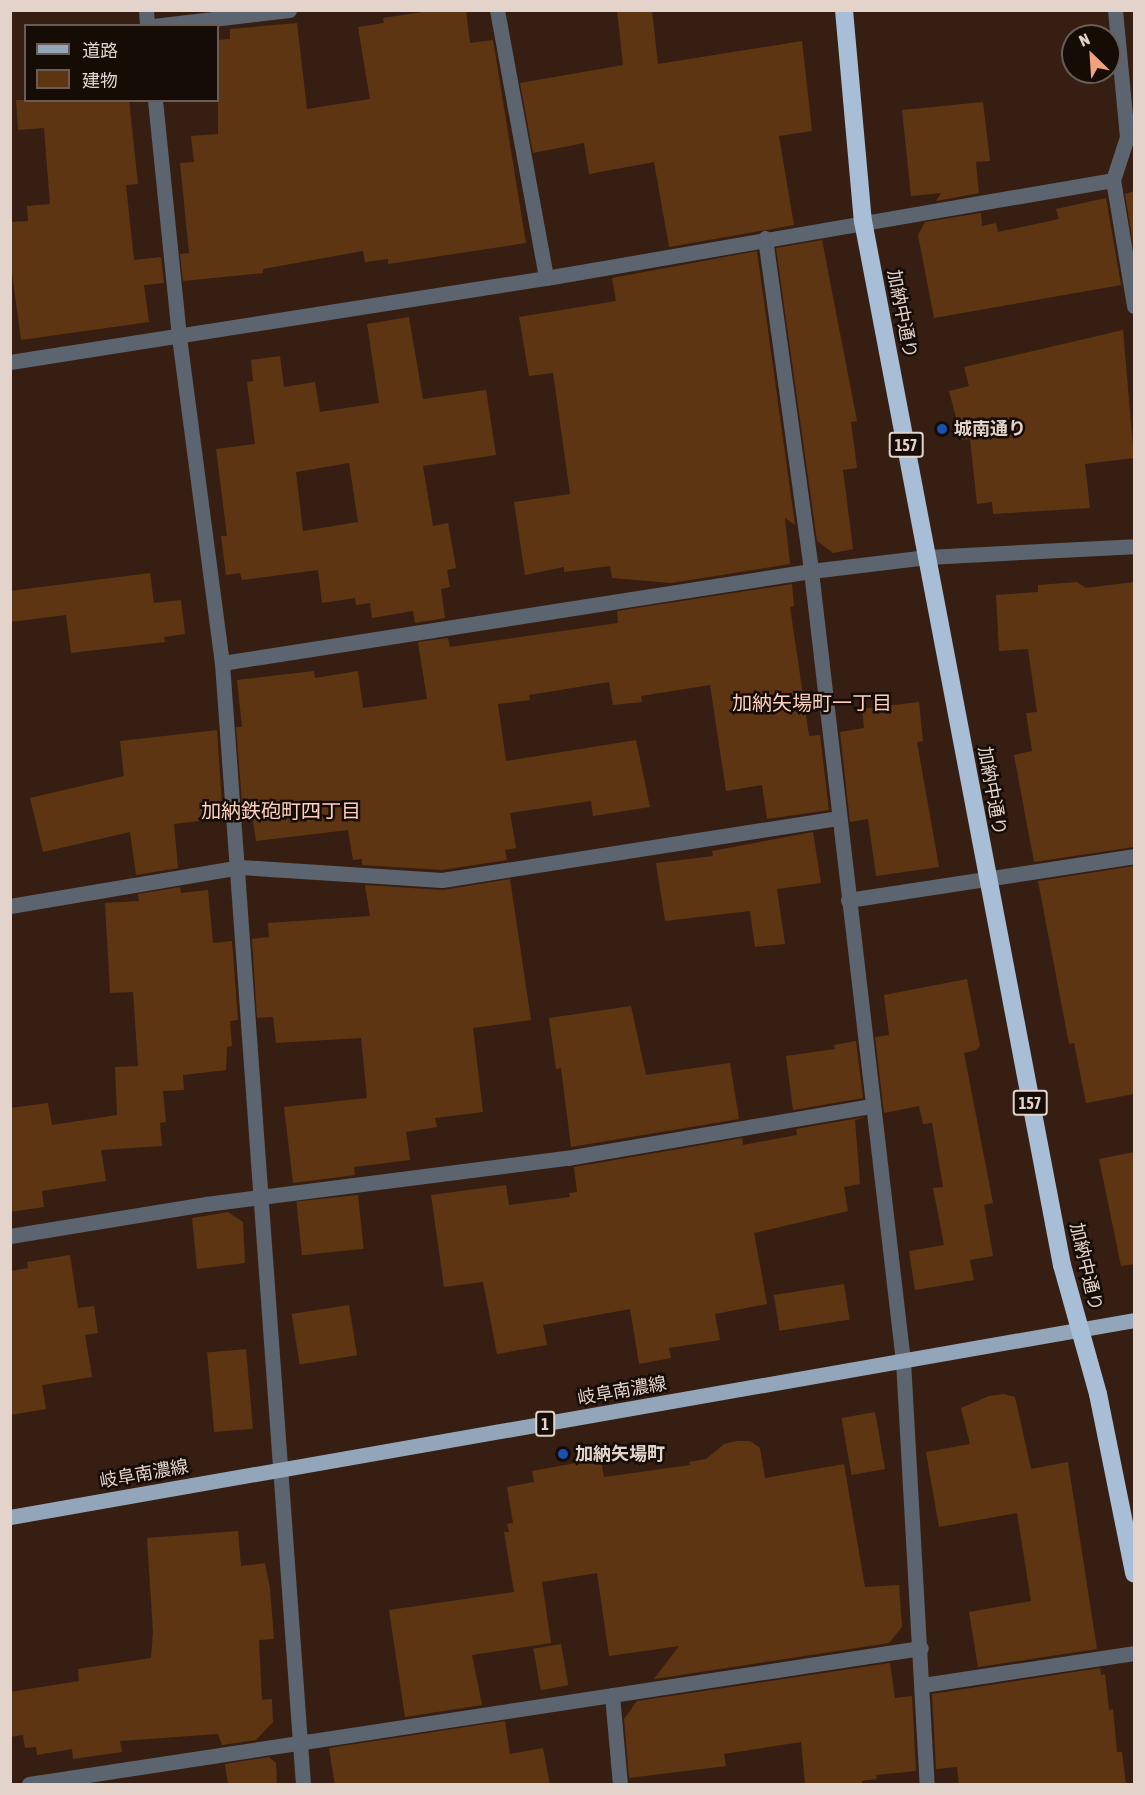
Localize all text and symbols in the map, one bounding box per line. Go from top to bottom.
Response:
legend [24,24,219,102]
north arrow [1061,24,1121,84]
text: N [1076,29,1092,50]
text: 道路 [82,40,118,61]
text: 建物 [82,70,118,91]
street label: 加納中通り [883,268,921,360]
place label: 城南通り [954,418,1026,440]
marker: 城南通り [935,422,949,436]
road number: 157 [888,432,924,458]
district label: 加納矢場町一丁目 [732,690,892,714]
street label: 加納中通り [974,745,1010,837]
district label: 加納鉄砲町四丁目 [201,798,361,822]
road number: 157 [1012,1090,1048,1116]
street label: 加納中通り [1065,1221,1107,1313]
street label: 岐阜南濃線 [576,1373,668,1409]
road number: 1 [534,1411,556,1437]
place label: 加納矢場町 [575,1443,665,1465]
marker: 加納矢場町 [556,1447,570,1461]
street label: 岐阜南濃線 [98,1456,190,1492]

